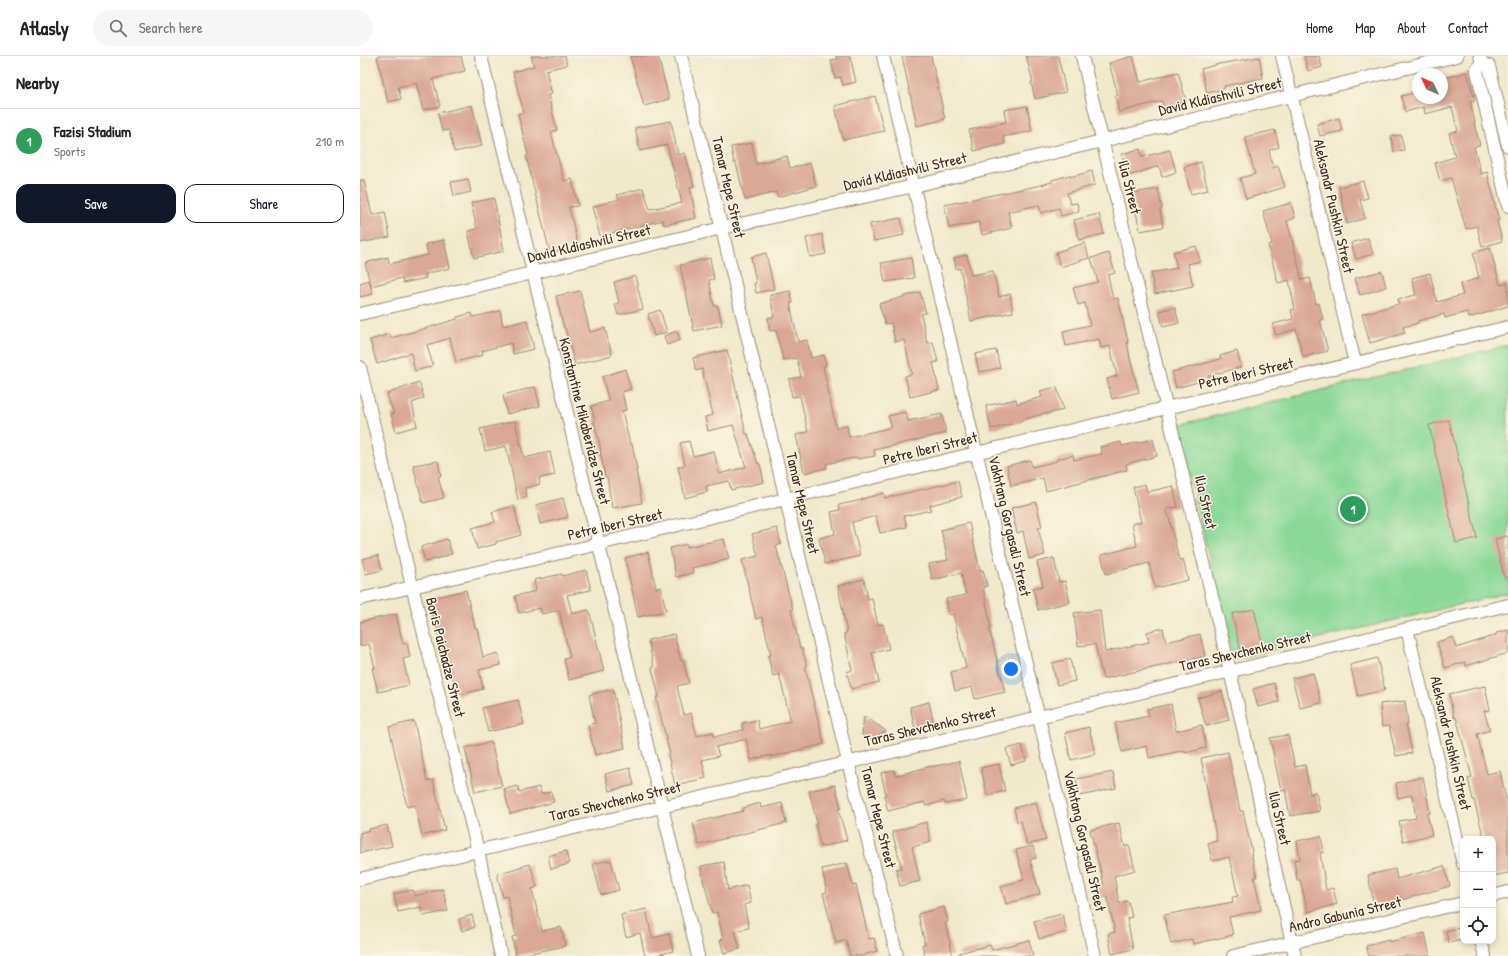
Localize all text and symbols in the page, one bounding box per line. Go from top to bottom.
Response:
search box [93,10,373,46]
text: Atlasly [20,15,69,41]
icon: search [107,17,129,39]
text: Search here [139,17,203,38]
text: Home [1306,18,1333,37]
text: Map [1355,18,1375,37]
text: About [1397,18,1426,37]
text: Contact [1448,18,1488,37]
north arrow [1412,68,1448,104]
text: Nearby [16,71,59,94]
street label: David Kldiashvili Street [1156,71,1284,120]
text: Fazisi Stadium [54,121,131,142]
text: 1 [27,132,31,150]
text: 210 m [316,132,344,150]
street label: Tamar Mepe Street [707,134,751,241]
street label: Aleksandr Pushkin Street [1308,137,1360,276]
text: Sports [54,142,85,160]
street label: David Kldiashvili Street [841,146,969,195]
street label: Ilia Street [1113,158,1147,217]
button: Save [16,184,176,223]
button: Share [184,184,344,223]
street label: David Kldiashvili Street [525,218,653,267]
street label: Konstantine Mikaberidze Street [554,335,616,507]
street label: Petre Iberi Street [1197,352,1296,394]
street label: Petre Iberi Street [881,426,980,470]
street label: Tamar Mepe Street [781,450,825,557]
street label: Vakhtang Gorgasali Street [984,454,1037,599]
street label: Ilia Street [1190,473,1223,532]
pin: 1 [1340,494,1366,524]
street label: Petre Iberi Street [566,503,665,545]
street label: Boris Paichadze Street [421,595,471,720]
street label: Taras Shevchenko Street [1177,625,1314,676]
your location [1001,659,1021,679]
street label: Aleksandr Pushkin Street [1425,674,1477,813]
street label: Taras Shevchenko Street [862,700,999,751]
street label: Tamar Mepe Street [856,764,902,871]
street label: Vakhtang Gorgasali Street [1059,769,1112,914]
street label: Taras Shevchenko Street [547,775,684,826]
street label: Ilia Street [1264,789,1297,848]
map controls [1460,836,1496,944]
button: + [1460,836,1496,872]
button: − [1460,872,1496,908]
street label: Andro Gabunia Street [1287,891,1404,937]
button: locate [1460,908,1496,944]

